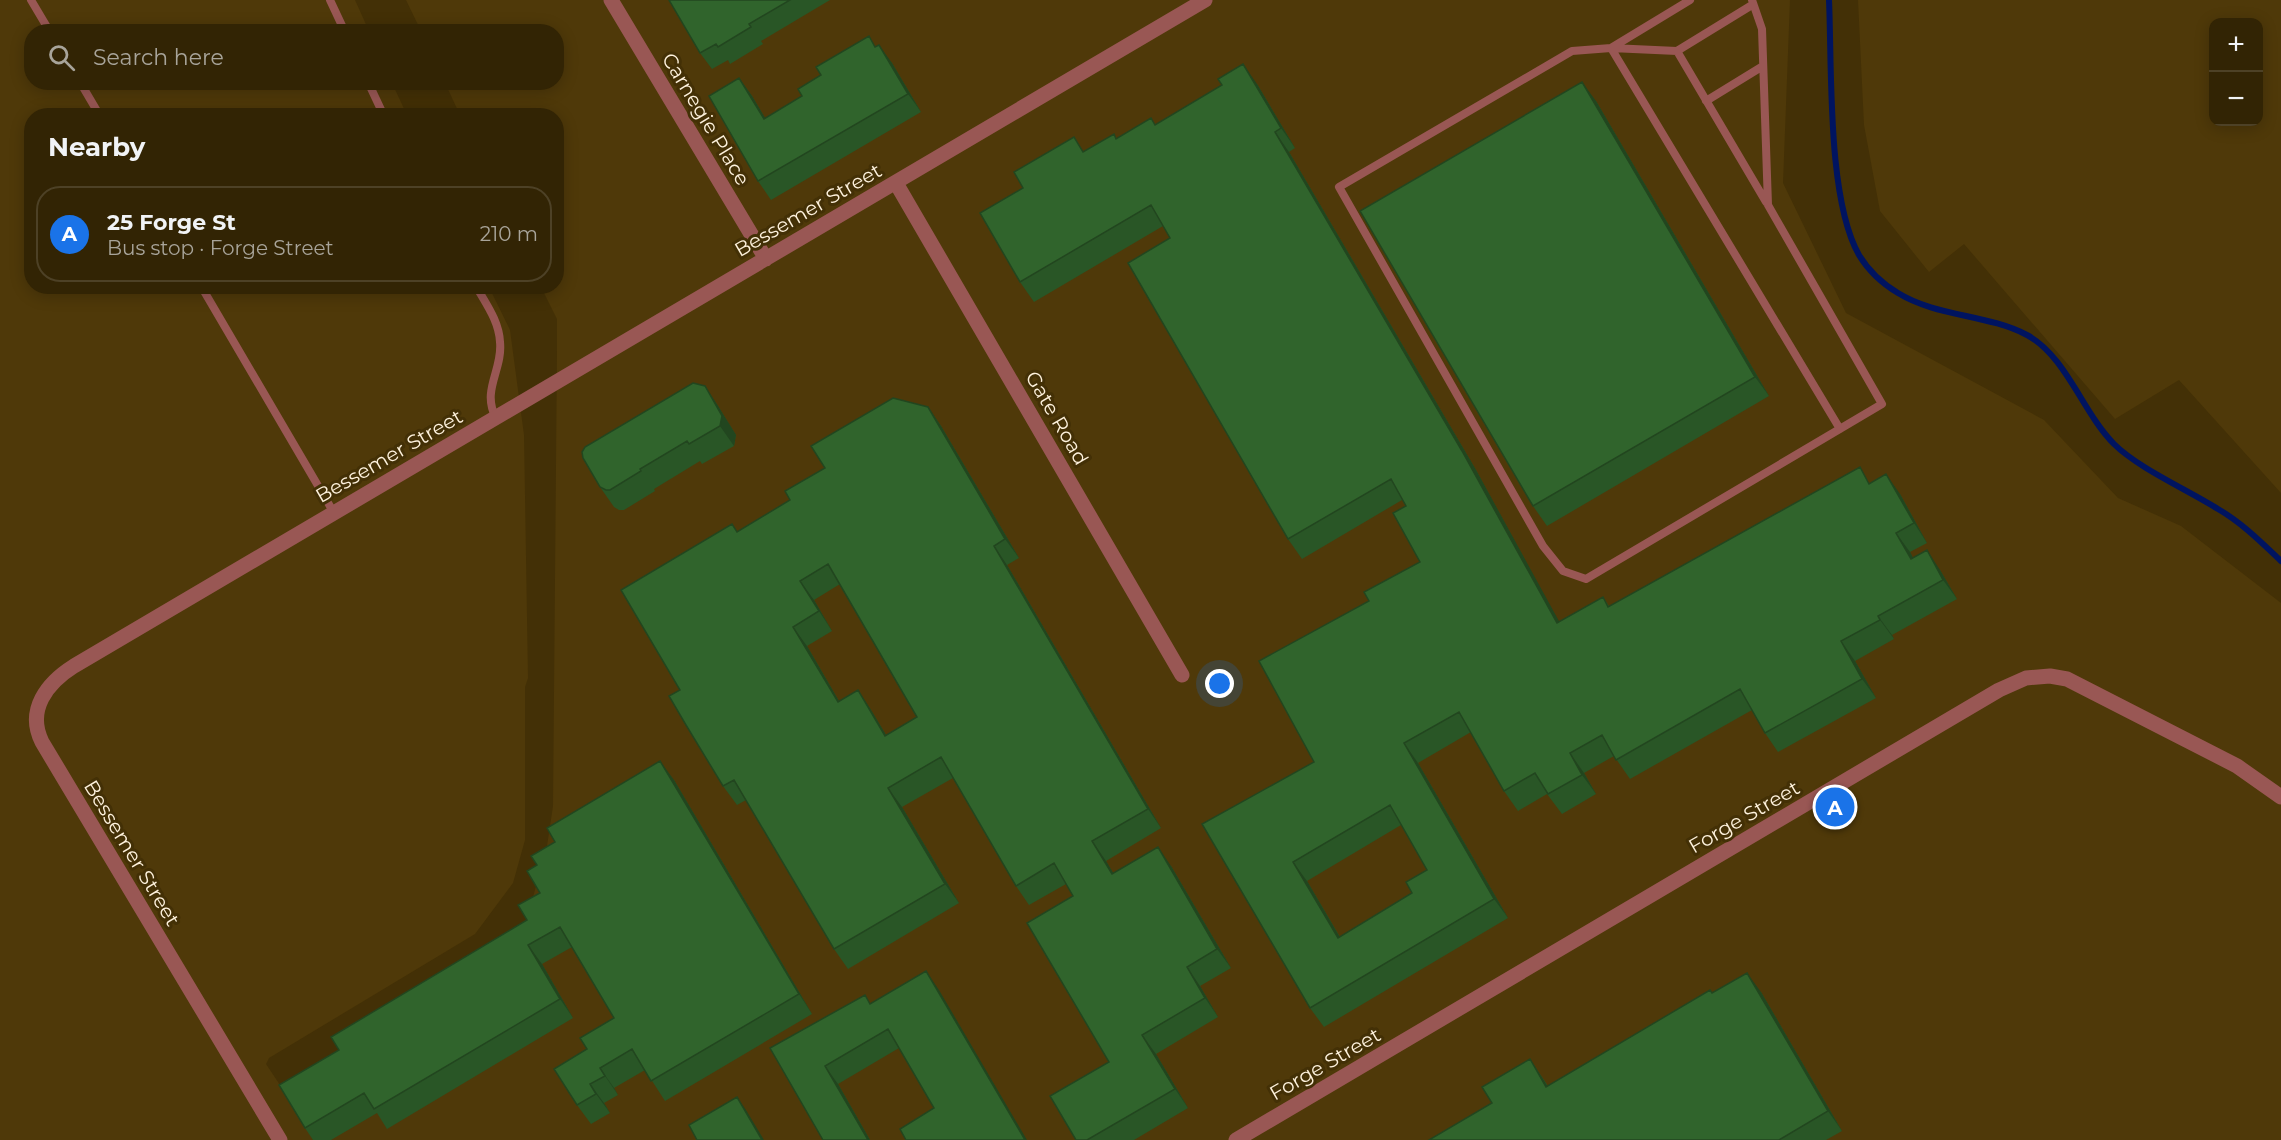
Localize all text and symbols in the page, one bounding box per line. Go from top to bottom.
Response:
map controls [2209,18,2263,126]
button: + [2209,18,2263,72]
search box [24,24,564,90]
icon: search [45,41,78,74]
text: Search here [93,44,224,71]
street label: Carnegie Place [657,48,755,190]
button: − [2209,72,2263,126]
text: Nearby [48,131,145,163]
street label: Bessemer Street [730,158,886,262]
text: 25 Forge St [107,209,236,236]
text: A [62,222,77,246]
text: 210 m [480,222,538,246]
text: Bus stop · Forge Street [107,236,334,260]
street label: Gate Road [1020,367,1094,469]
street label: Bessemer Street [311,404,467,508]
your location [1205,669,1234,698]
street label: Bessemer Street [79,776,185,930]
street label: Forge Street [1684,776,1804,858]
pin: A [1816,784,1854,830]
street label: Forge Street [1265,1023,1385,1105]

